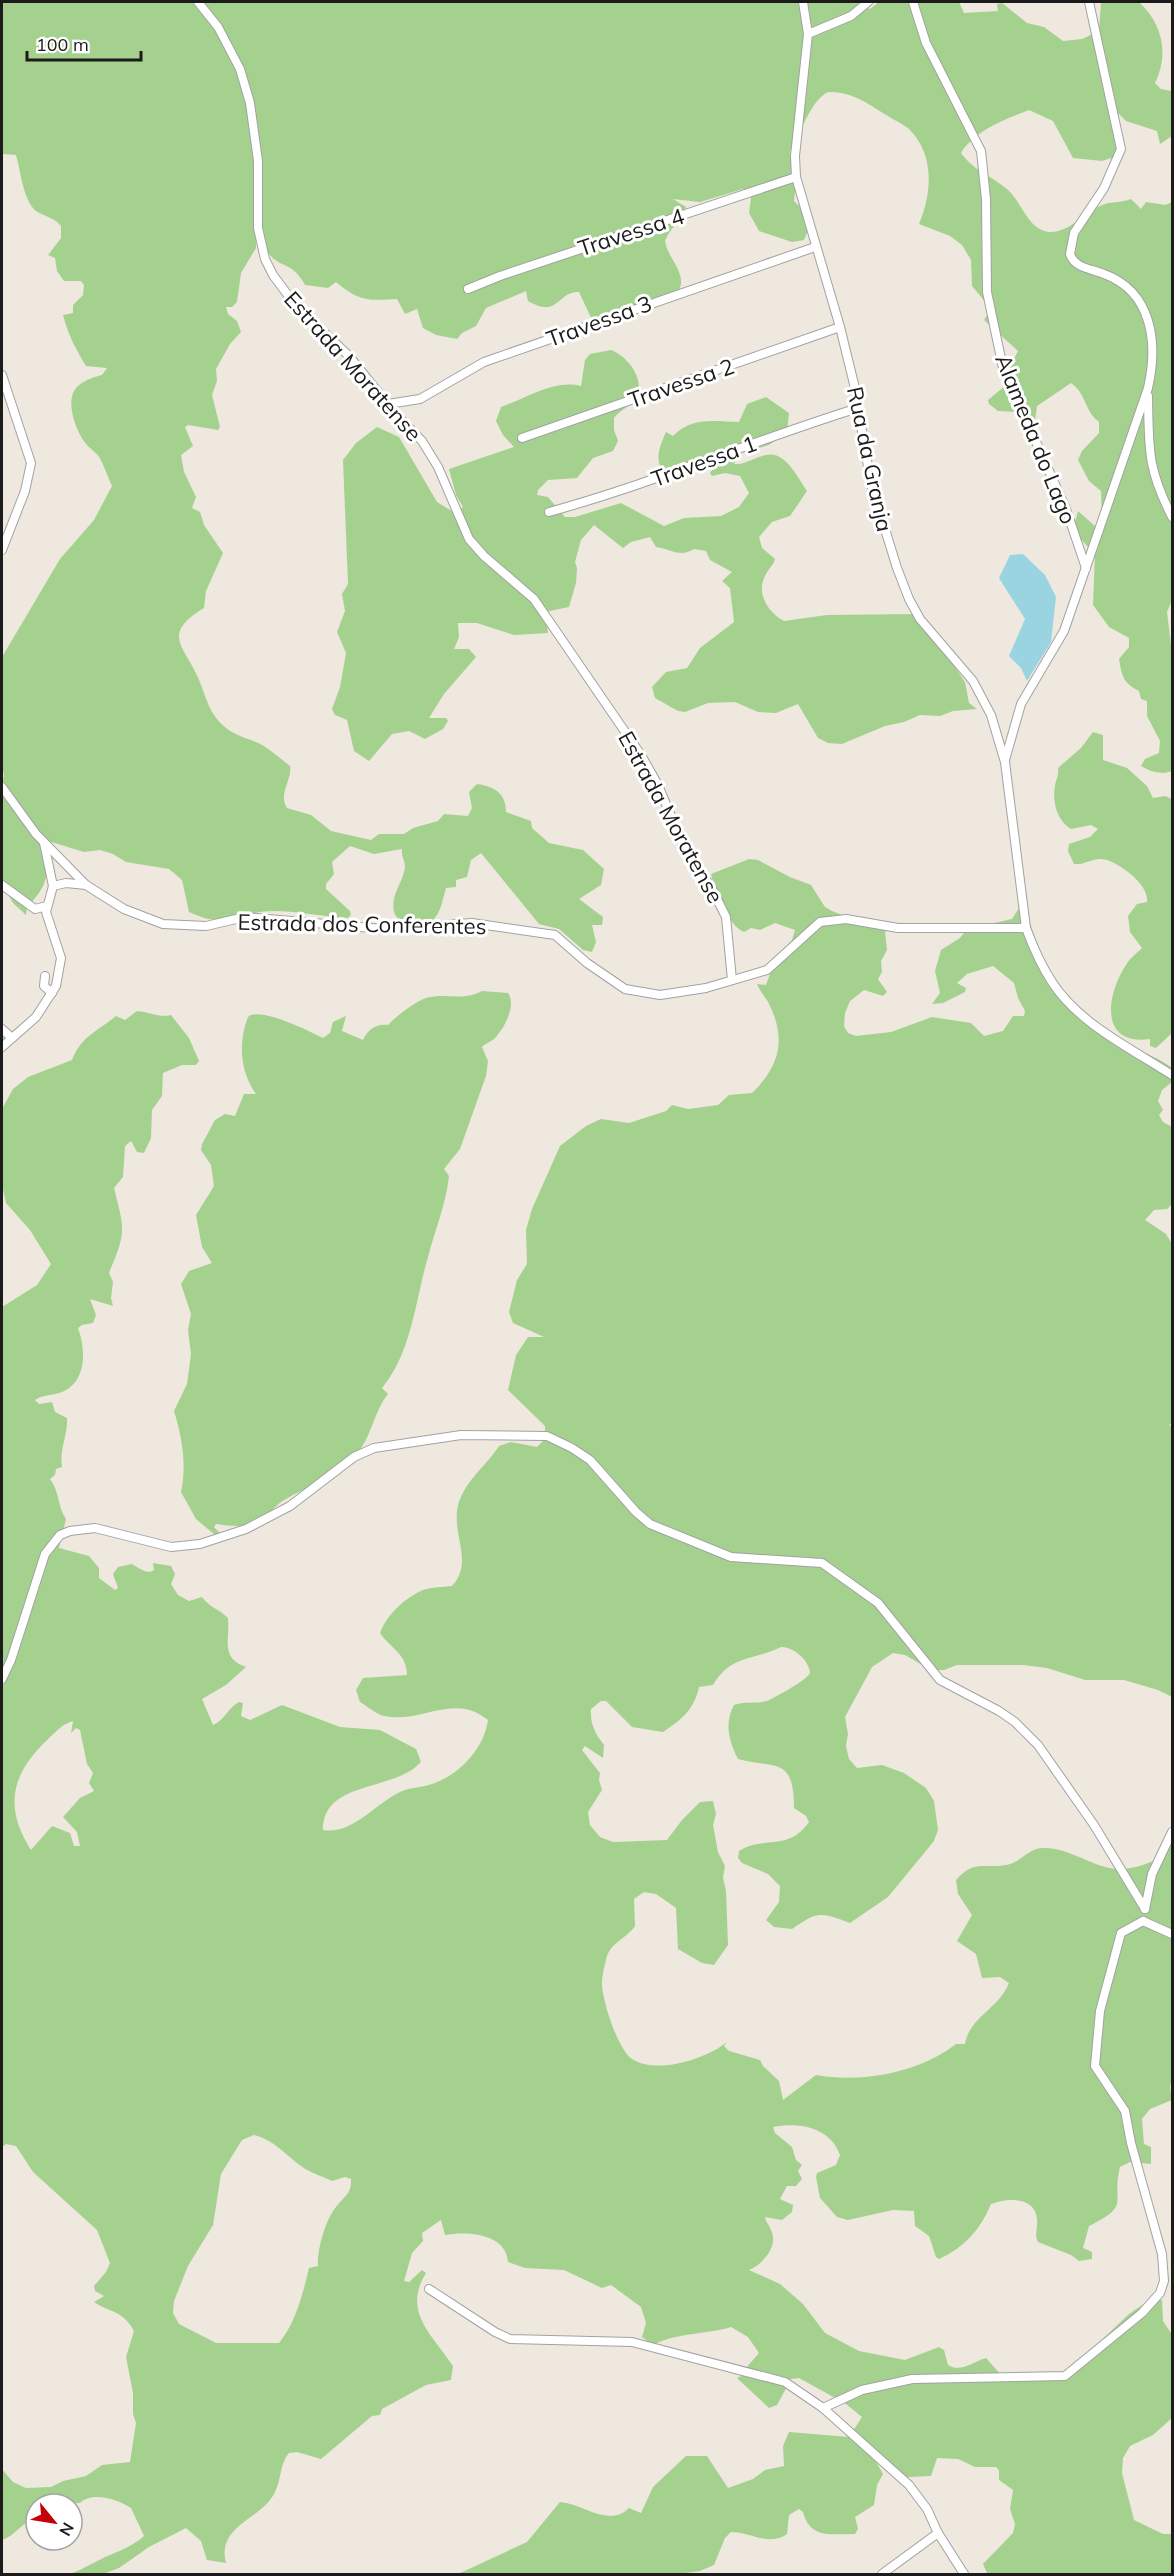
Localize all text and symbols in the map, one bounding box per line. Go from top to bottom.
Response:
scale bar [27,24,141,62]
text: 100 m [36,33,89,56]
street label: Travessa 4 [574,202,688,262]
street label: Estrada Moratense [278,285,428,447]
street label: Travessa 3 [543,289,655,353]
street label: Alameda do Lago [989,350,1083,528]
street label: Travessa 2 [624,352,738,414]
street label: Rua da Granja [841,384,899,534]
street label: Travessa 1 [648,429,760,493]
street label: Estrada Moratense [612,726,730,908]
street label: Estrada dos Conferentes [237,908,487,940]
north arrow [24,2492,84,2552]
text: N [55,2519,79,2540]

